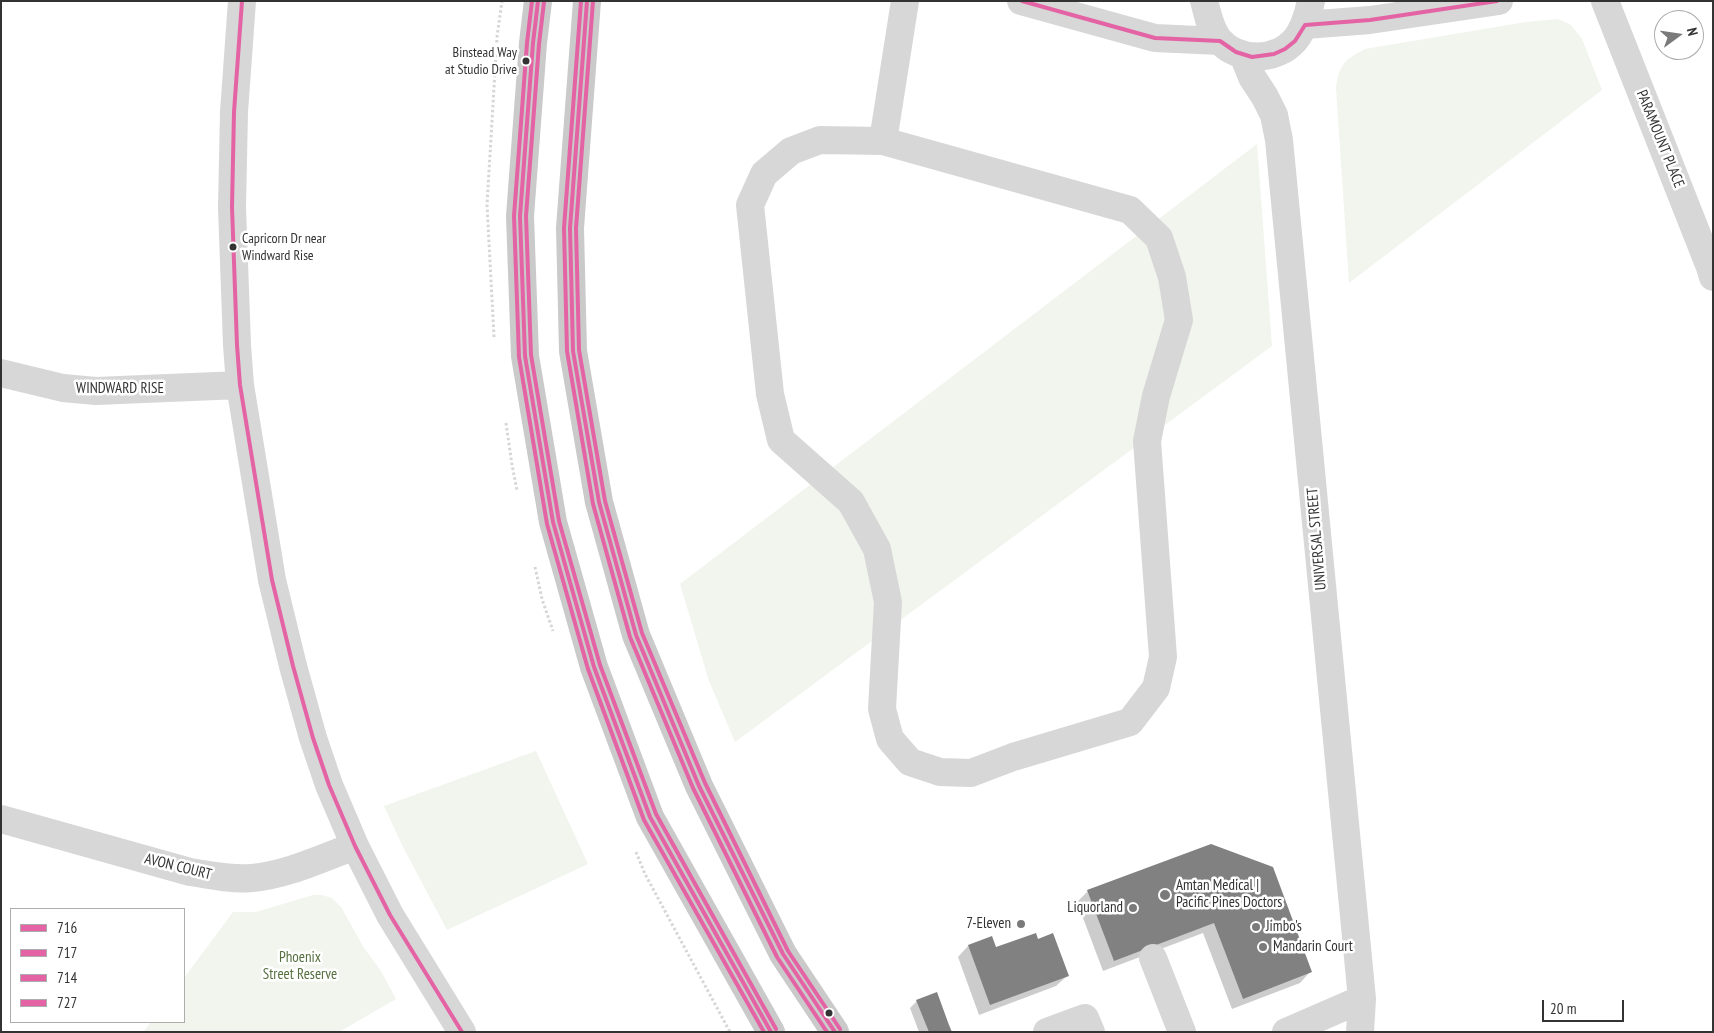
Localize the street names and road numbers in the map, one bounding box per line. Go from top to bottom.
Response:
street label: PARAMOUNT PLACE [1632,88,1688,190]
street label: WINDWARD RISE [76,380,164,398]
street label: UNIVERSAL STREET [1304,487,1330,591]
street label: AVON COURT [143,850,213,884]

